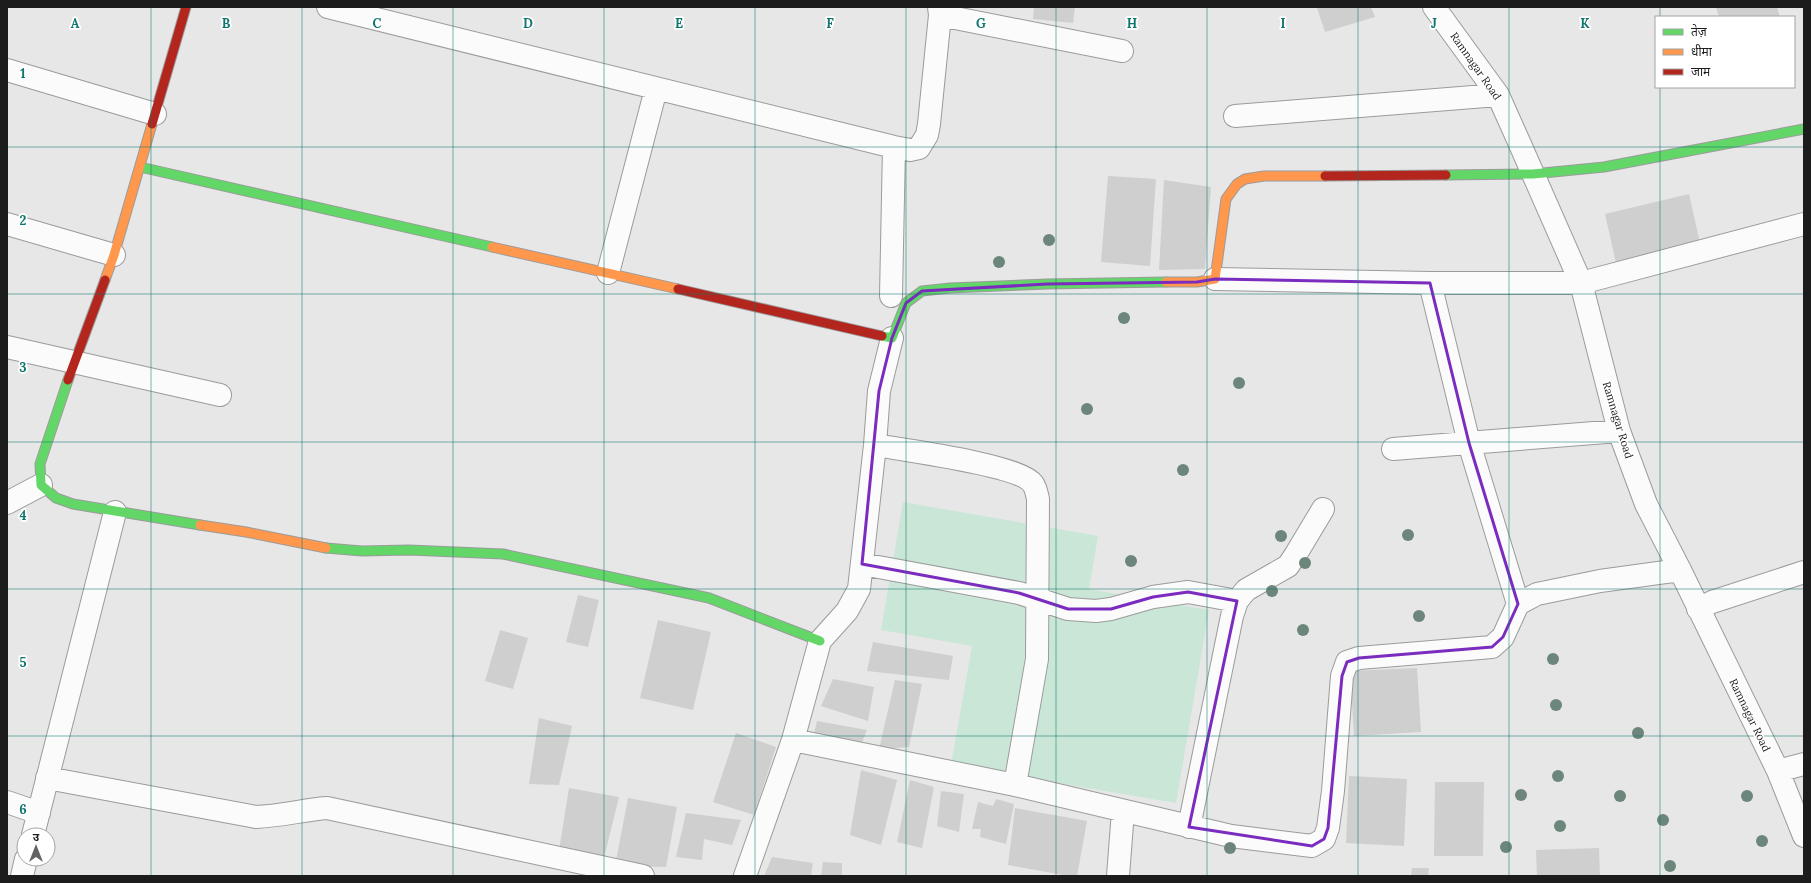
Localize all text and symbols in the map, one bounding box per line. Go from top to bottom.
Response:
text: A [71,15,80,32]
text: B [222,15,231,32]
text: C [373,15,382,32]
text: D [523,15,533,32]
text: E [675,15,683,32]
text: F [826,15,834,32]
text: G [976,15,986,32]
text: H [1127,15,1137,32]
text: I [1280,15,1286,32]
text: J [1431,15,1437,32]
text: K [1580,15,1590,32]
legend [1655,16,1795,88]
text: तेज़ [1691,24,1708,39]
street label: Ramnagar Road [1447,29,1505,103]
text: धीमा [1691,44,1713,59]
text: जाम [1691,64,1711,79]
text: 1 [20,65,26,82]
text: 2 [20,212,27,229]
text: 3 [19,359,27,376]
street label: Ramnagar Road [1600,380,1636,461]
text: 4 [19,507,27,524]
text: 5 [19,654,27,671]
street label: Ramnagar Road [1726,676,1774,754]
text: 6 [19,801,27,818]
north arrow [16,827,56,867]
text: उ [33,830,40,844]

